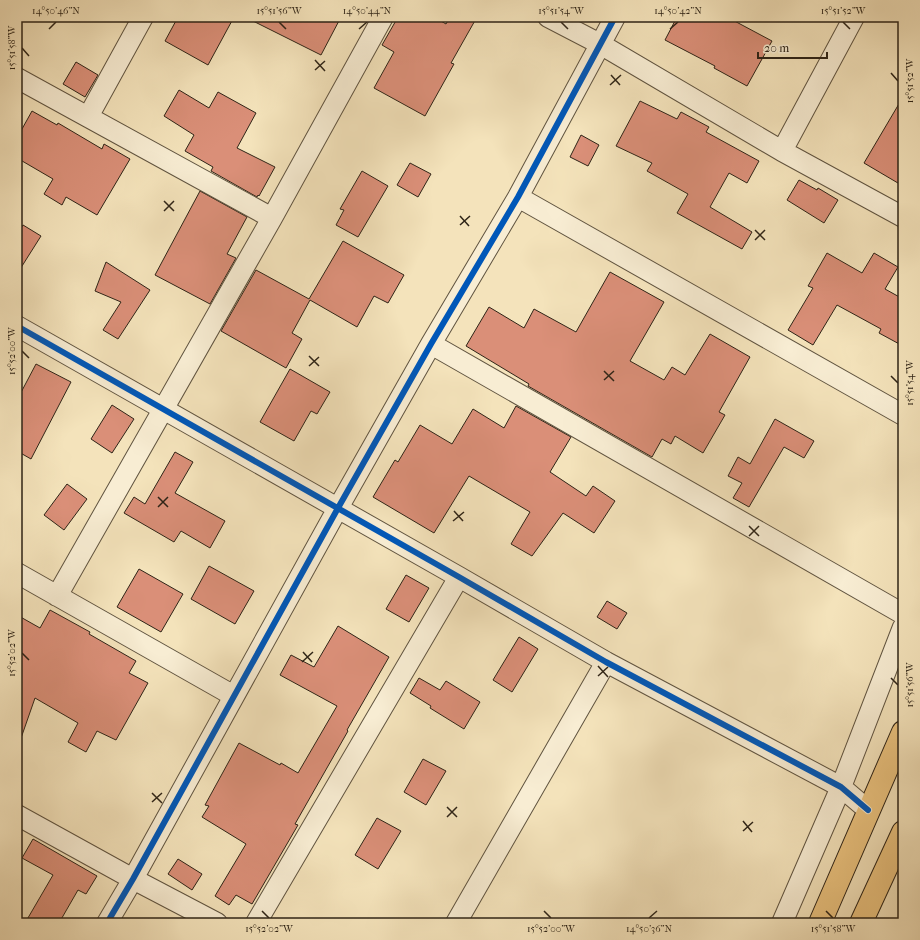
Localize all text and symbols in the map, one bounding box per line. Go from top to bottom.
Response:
text: 14°50'46"N [32,5,80,17]
text: 15°51'56"W [257,5,303,17]
text: 14°50'44"N [343,5,392,17]
text: 15°51'54"W [538,5,585,17]
text: 14°50'42"N [654,5,702,17]
text: 15°51'52"W [821,5,867,17]
text: 15°51'58"W [6,25,18,70]
scale bar [758,34,827,60]
text: 20 m [764,41,789,55]
text: 15°51'52"W [904,57,916,103]
text: 15°52'00"W [6,326,18,375]
text: 15°51'54"W [904,359,916,406]
text: 15°52'02"W [6,628,18,677]
text: 15°51'56"W [904,661,916,707]
text: 15°52'02"W [245,923,294,935]
text: 15°52'00"W [527,923,576,935]
text: 14°50'36"N [626,923,672,935]
text: 15°51'58"W [811,923,856,935]

